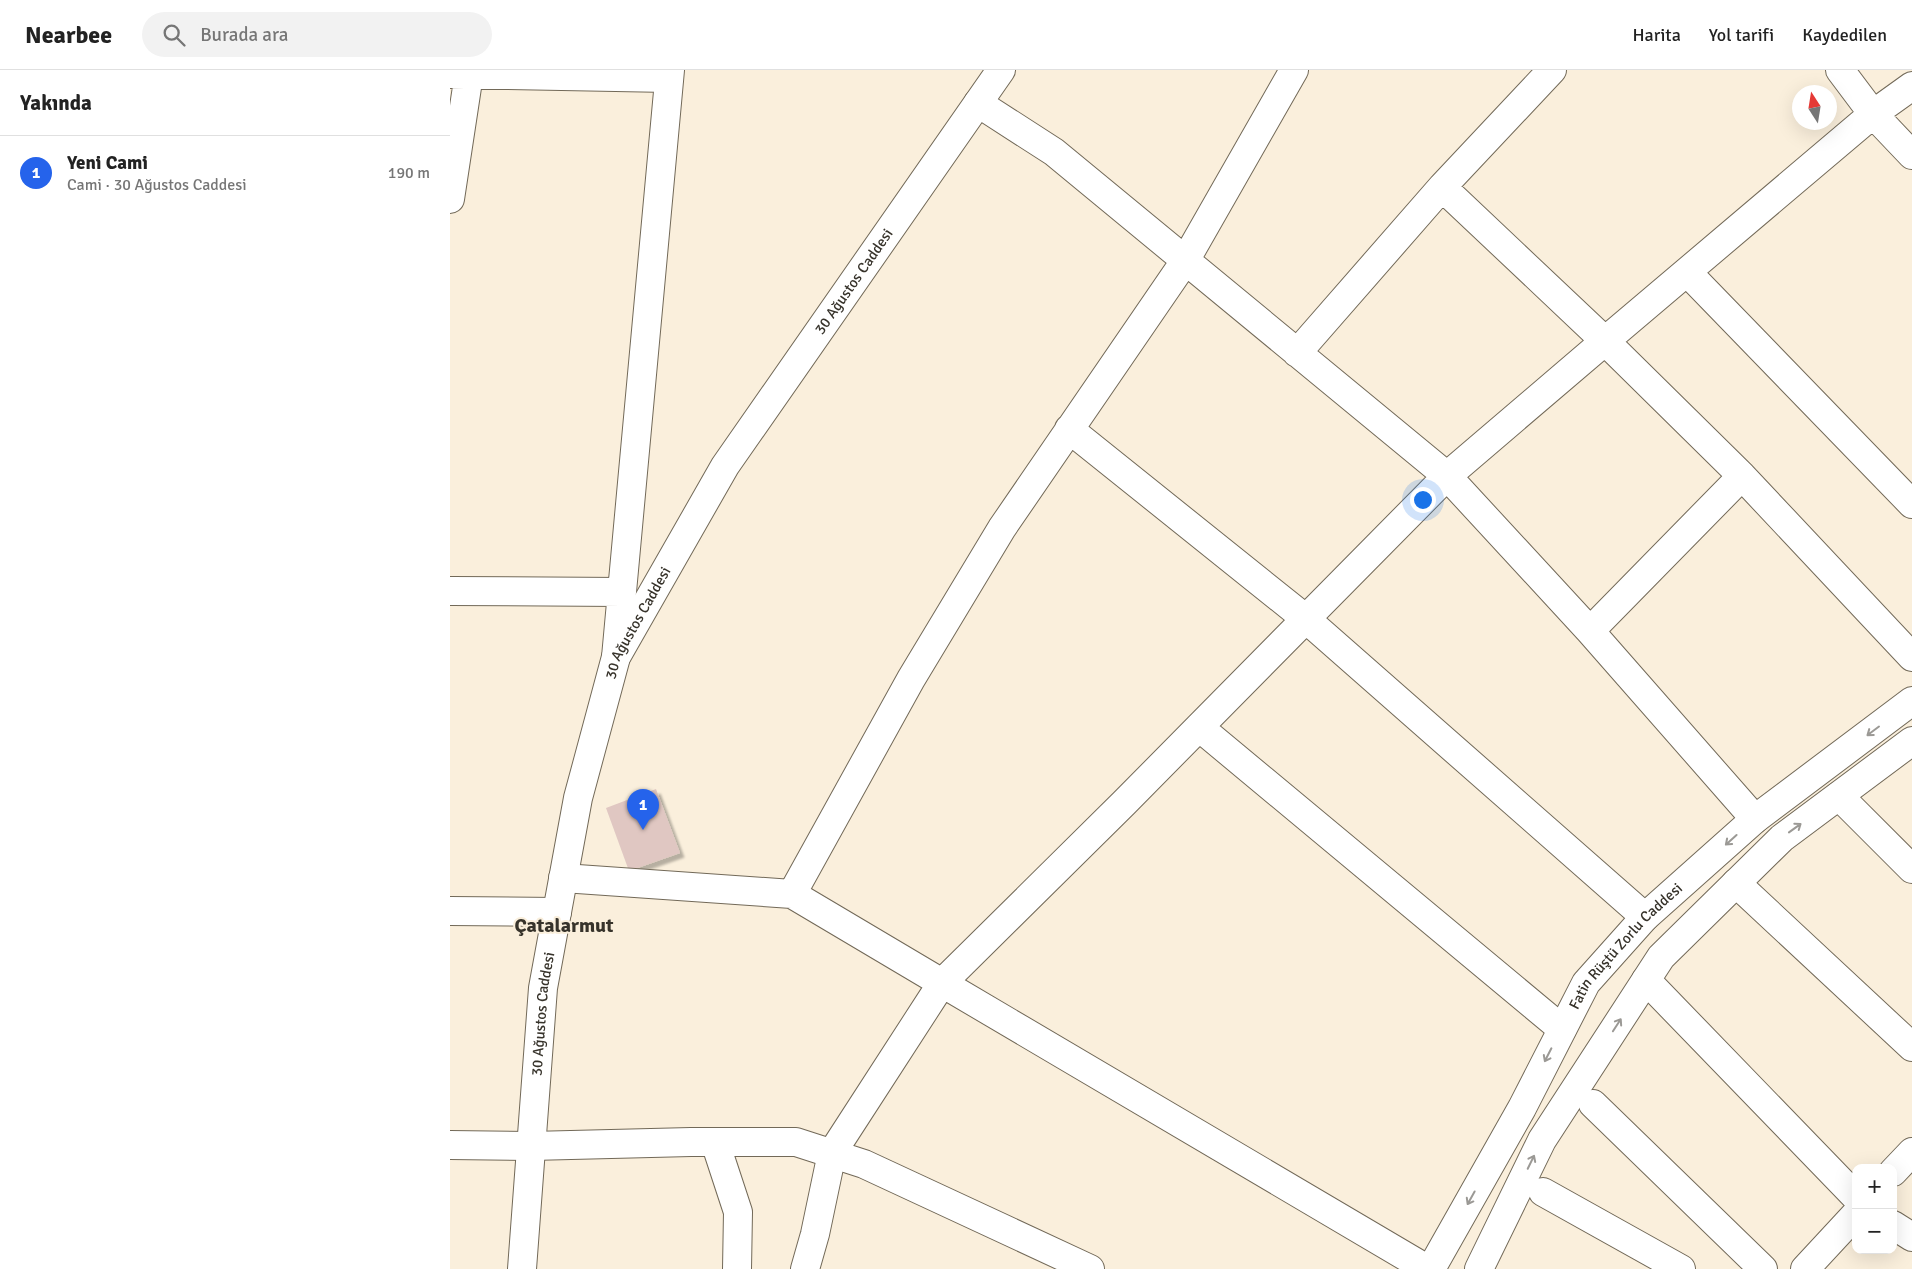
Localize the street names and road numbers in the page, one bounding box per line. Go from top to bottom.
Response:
street label: 30 Ağustos Caddesi [811,225,897,338]
street label: 30 Ağustos Caddesi [601,564,675,681]
street label: Fatin Rüştü Zorlu Caddesi [1565,879,1686,1012]
street label: 30 Ağustos Caddesi [527,950,558,1077]

